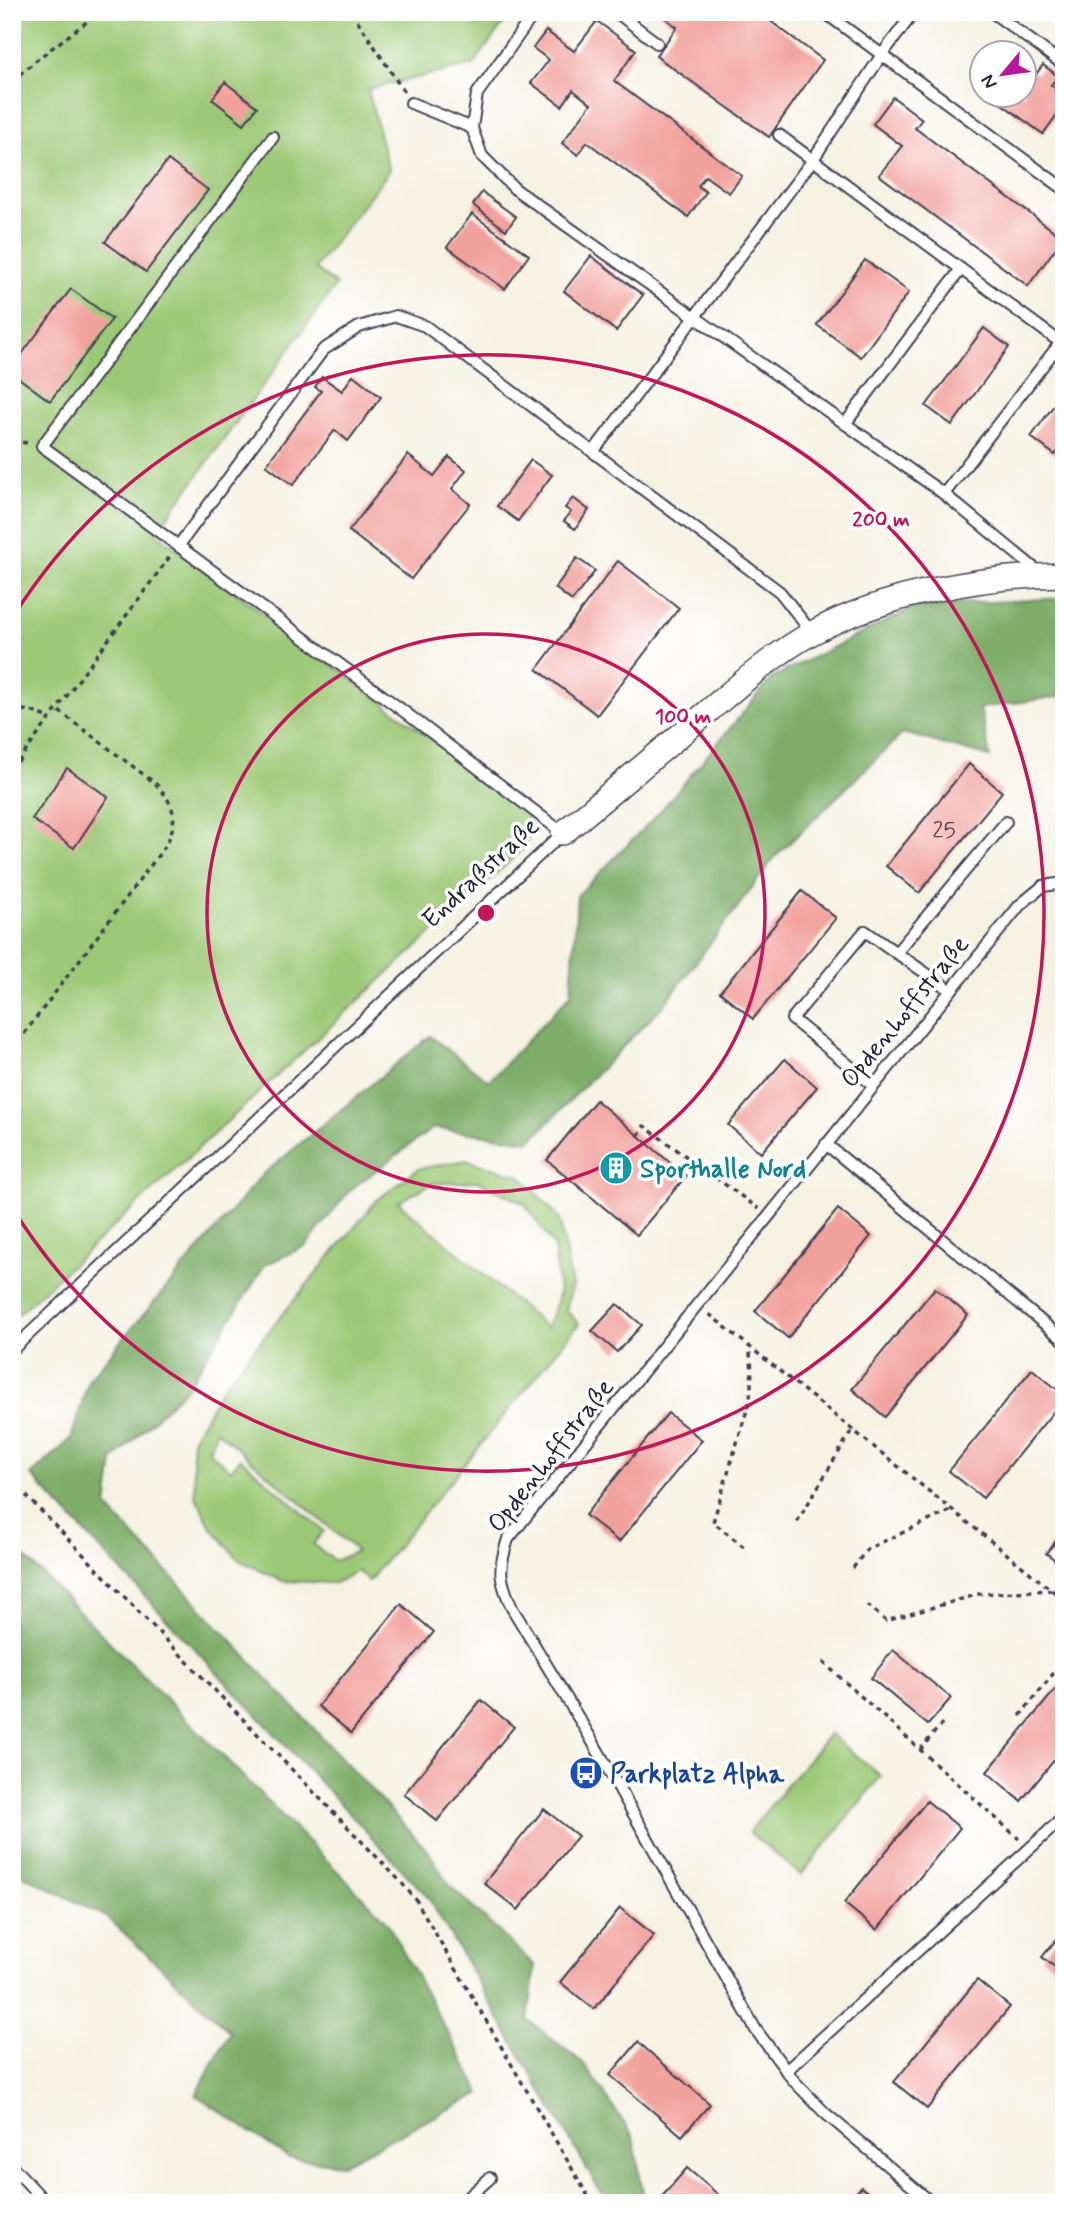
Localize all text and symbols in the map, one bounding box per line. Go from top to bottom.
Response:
north arrow [968,38,1038,108]
text: N [975,70,1003,93]
text: 200 m [852,506,910,534]
text: 100 m [655,703,711,731]
street label: Endraßstraße [415,810,548,937]
house number: 25 [932,816,956,846]
centre of rings [474,901,498,925]
street label: Opdenhoffstraße [834,929,978,1096]
building icon: Sporthalle Nord [597,1149,635,1187]
place label: Sporthalle Nord [640,1153,806,1187]
street label: Opdenhoffstraße [481,1372,623,1540]
bus stop icon: Parkplatz Alpha [567,1754,605,1792]
place label: Parkplatz Alpha [610,1758,786,1792]

